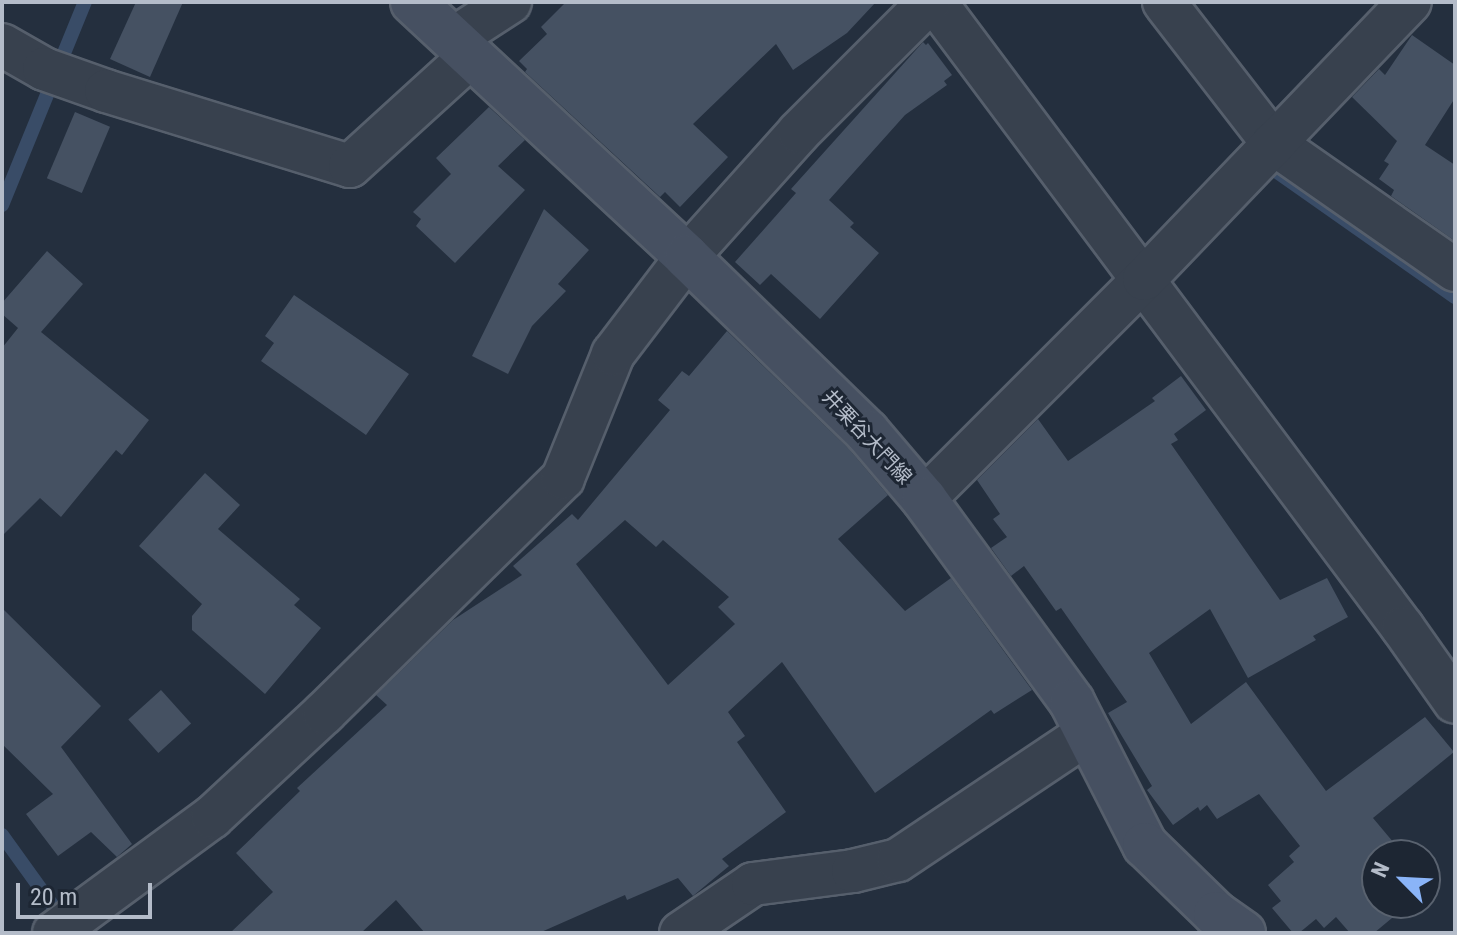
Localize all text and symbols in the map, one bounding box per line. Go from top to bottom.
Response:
street label: 井栗谷大門線 [817,385,917,489]
north arrow [1361,839,1441,919]
text: N [1366,859,1395,881]
scale bar [20,867,156,917]
text: 20 m [30,883,77,911]

